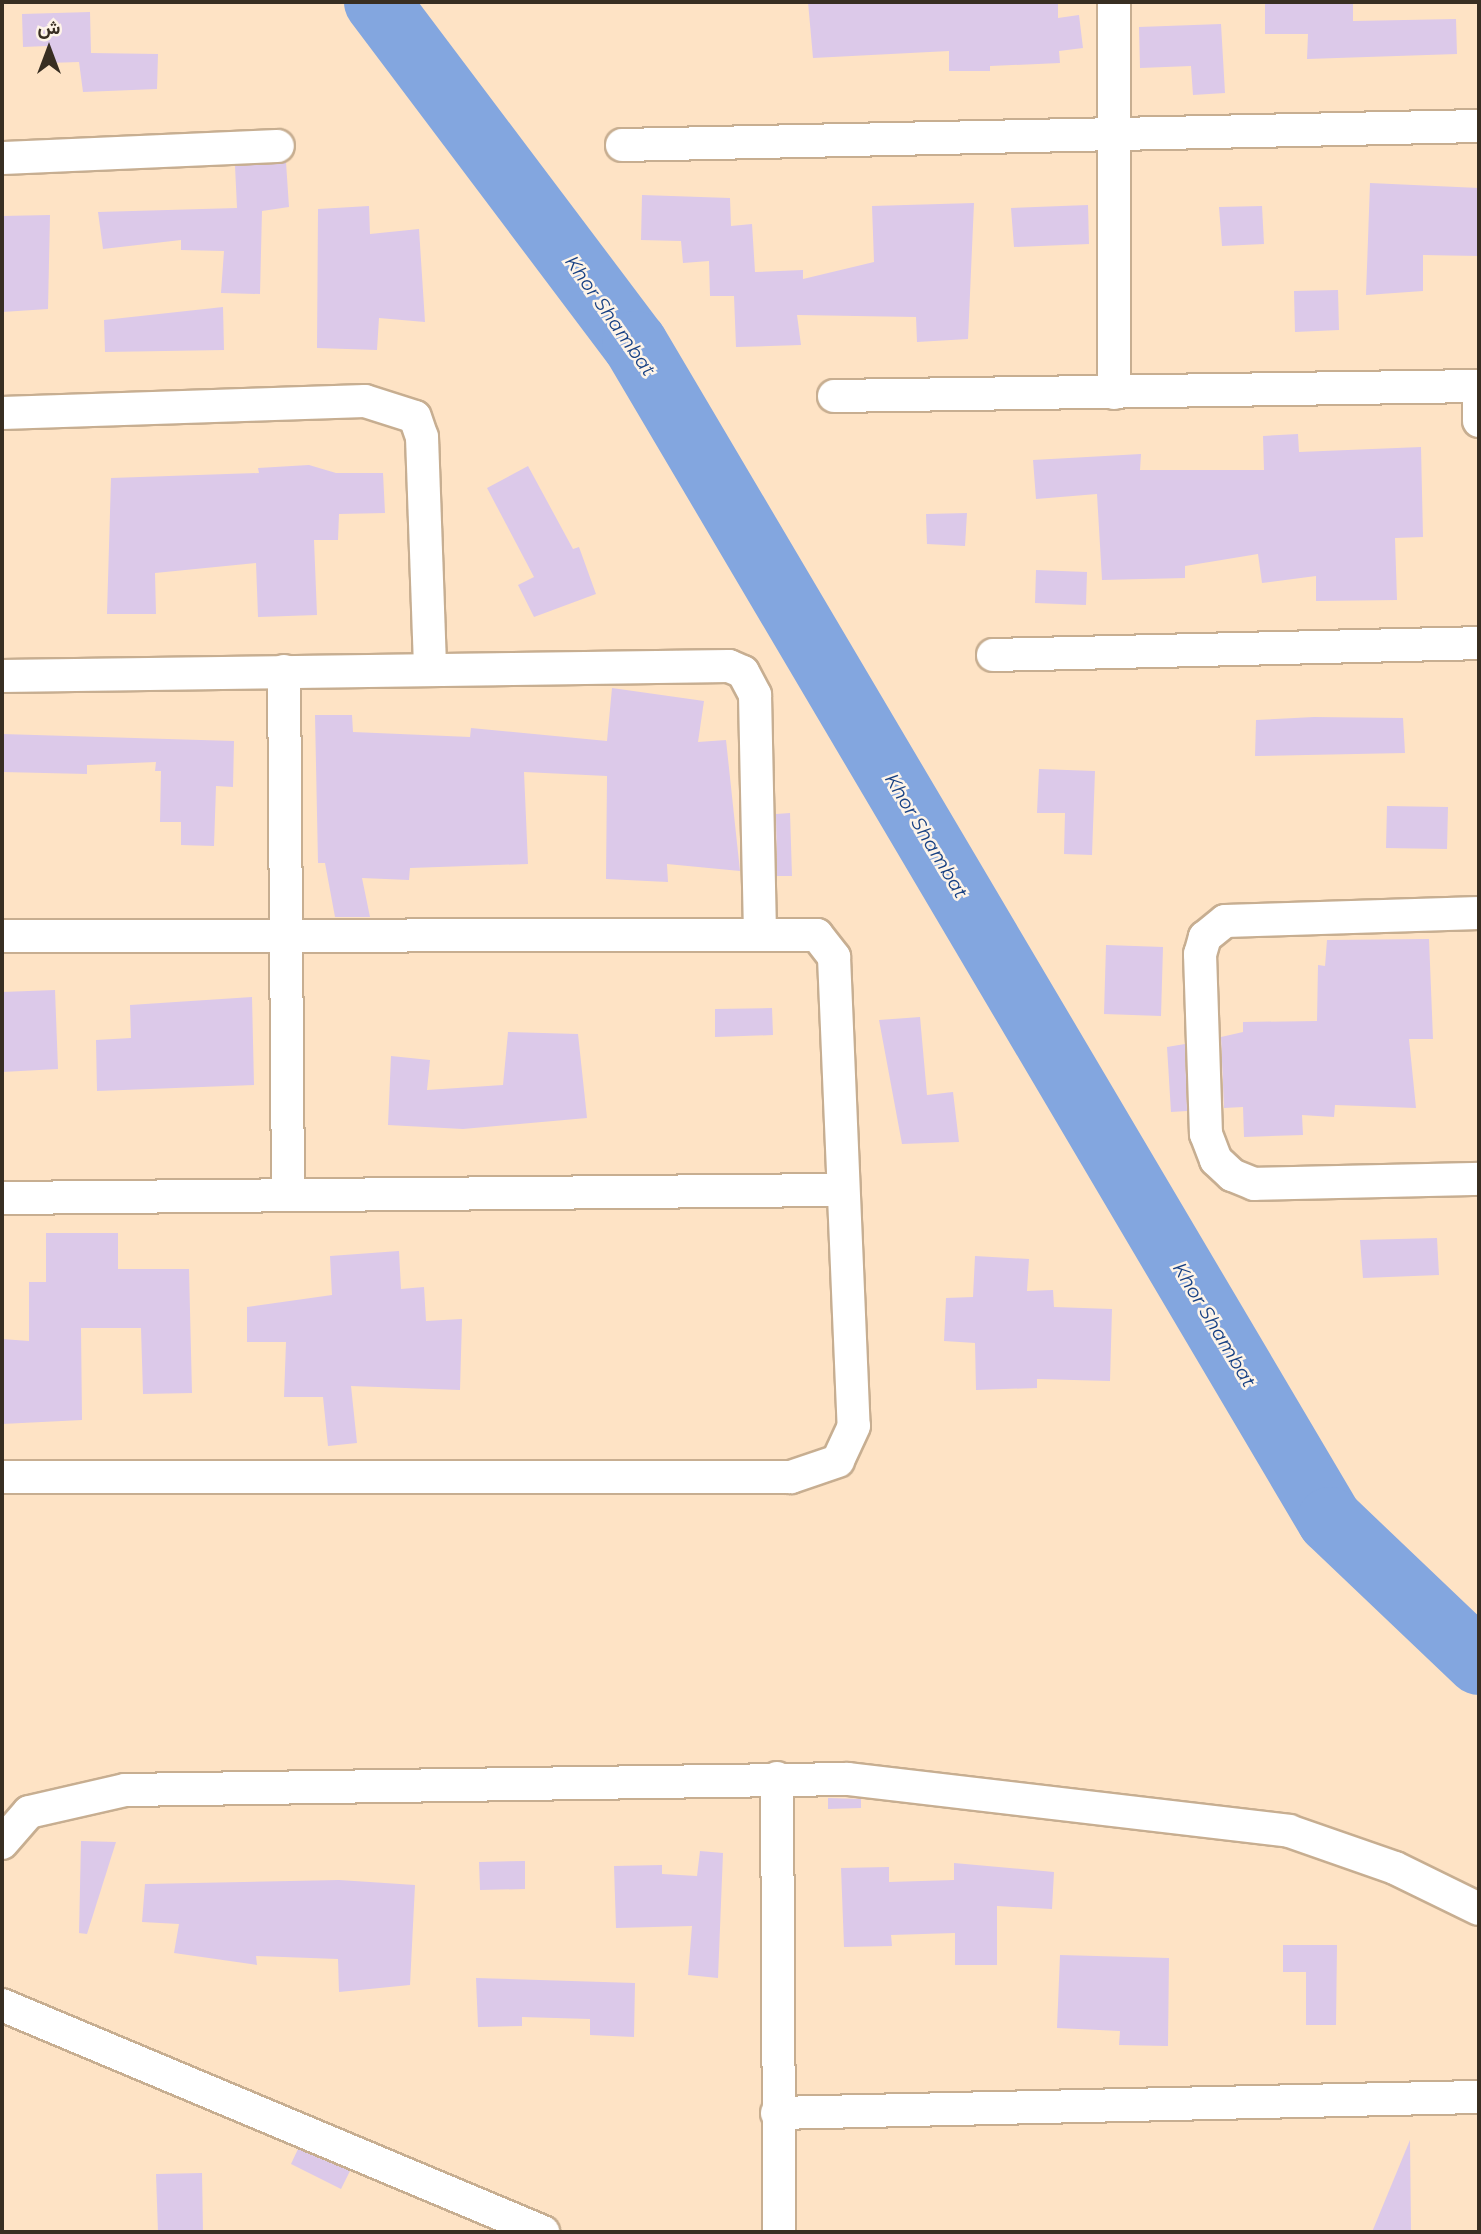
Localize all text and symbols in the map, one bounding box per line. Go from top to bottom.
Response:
north arrow [14,14,84,84]
text: ش [38,16,60,39]
water label: Khor Shambat [560,251,660,381]
water label: Khor Shambat [880,769,972,903]
water label: Khor Shambat [1168,1258,1260,1392]

